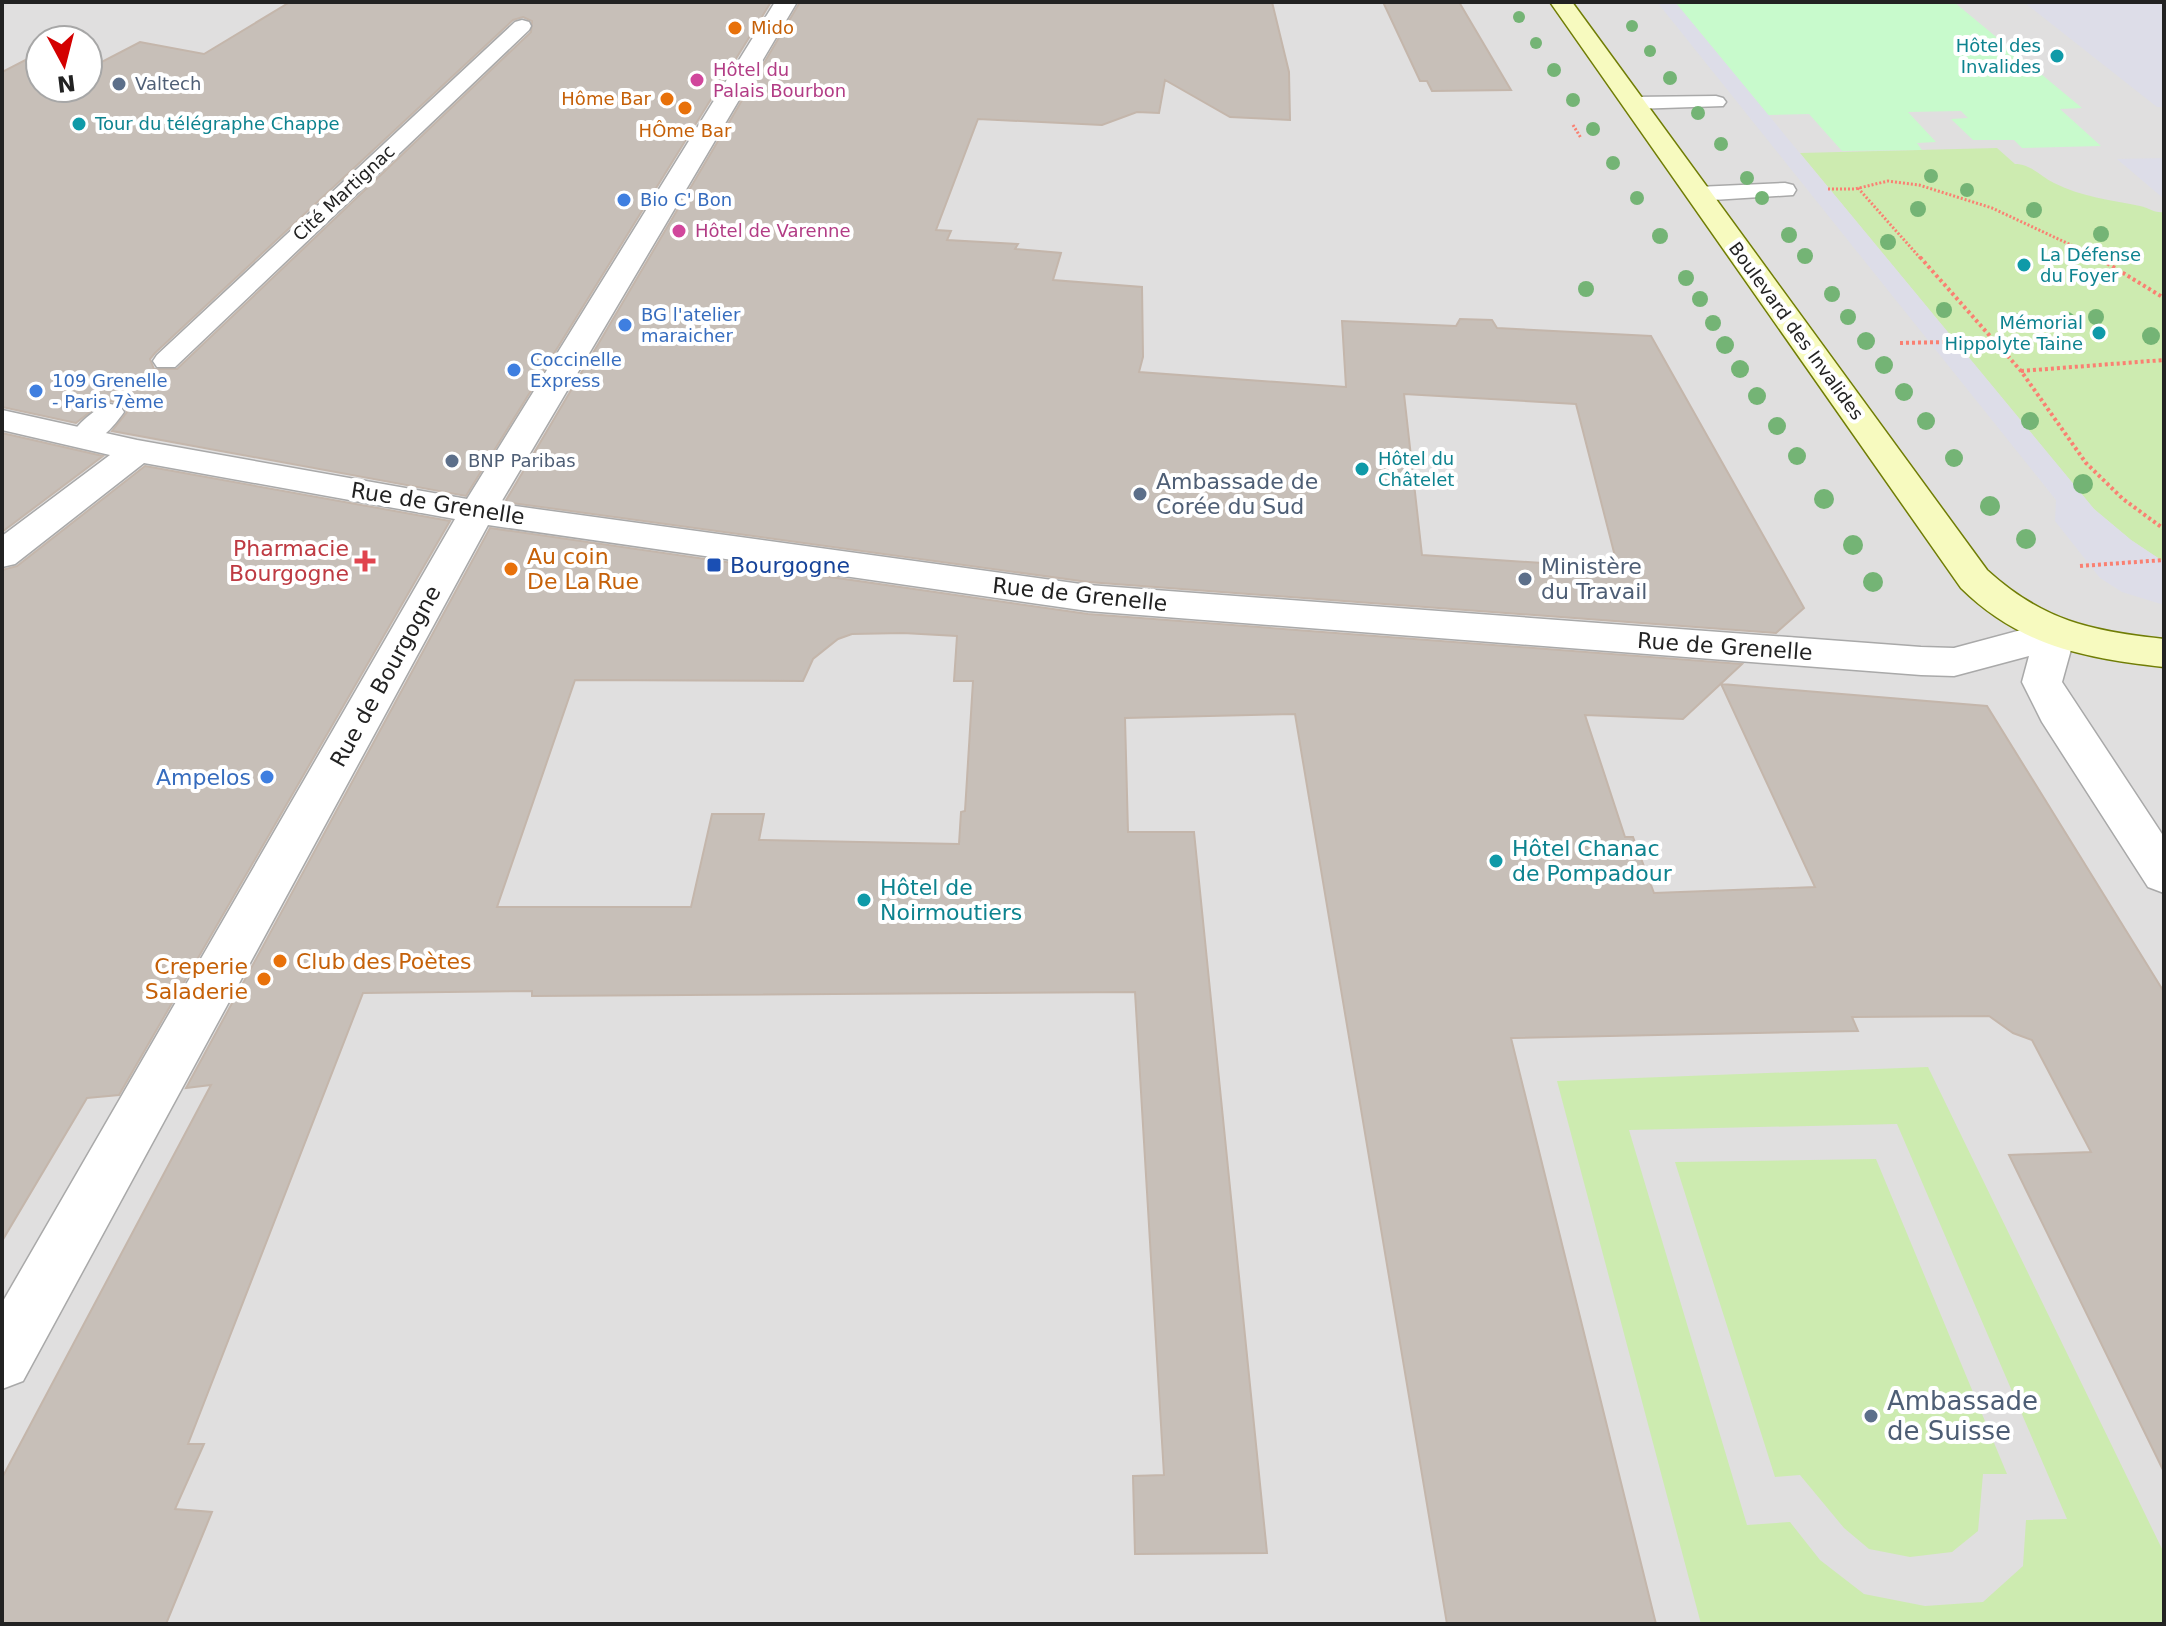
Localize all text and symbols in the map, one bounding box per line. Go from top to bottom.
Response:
place label: Mido [751,17,794,38]
marker: Mido [726,19,744,37]
north arrow [24,24,104,104]
place label: Hôtel des Invalides [1956,35,2041,77]
marker: Hôtel des Invalides [2048,47,2066,65]
place label: Hôtel du Palais Bourbon [713,59,846,101]
text: N [56,70,77,97]
marker: Hôtel du Palais Bourbon [688,71,706,89]
place label: Valtech [135,73,201,94]
marker: Valtech [110,75,128,93]
place label: Hôme Bar [561,88,652,109]
marker: Hôme Bar [658,90,676,108]
marker: HÔme Bar [676,99,694,117]
place label: Tour du télégraphe Chappe [94,113,340,134]
marker: Tour du télégraphe Chappe [70,115,88,133]
place label: HÔme Bar [639,120,732,141]
street label: Cité Martignac [289,140,399,245]
place label: Bio C' Bon [640,189,732,210]
marker: Bio C' Bon [615,191,633,209]
place label: Hôtel de Varenne [695,220,851,241]
marker: Hôtel de Varenne [670,222,688,240]
street label: Boulevard des Invalides [1725,238,1868,424]
place label: La Défense du Foyer [2040,244,2141,286]
marker: La Défense du Foyer [2015,256,2033,274]
place label: BG l'atelier maraicher [641,304,741,346]
place label: Mémorial Hippolyte Taine [1945,312,2083,354]
marker: BG l'atelier maraicher [616,316,634,334]
marker: Mémorial Hippolyte Taine [2090,324,2108,342]
place label: Coccinelle Express [530,349,622,391]
marker: Coccinelle Express [505,361,523,379]
place label: 109 Grenelle - Paris 7ème [52,370,168,412]
marker: 109 Grenelle - Paris 7ème [27,382,45,400]
place label: Hôtel du Châtelet [1378,448,1454,490]
place label: BNP Paribas [468,450,576,471]
marker: BNP Paribas [443,452,461,470]
marker: Hôtel du Châtelet [1353,460,1371,478]
place label: Ambassade de Corée du Sud [1156,469,1318,519]
street label: Rue de Grenelle [349,477,527,530]
marker: Ambassade de Corée du Sud [1131,485,1149,503]
place label: Pharmacie Bourgogne [229,536,349,586]
place label: Au coin De La Rue [527,544,639,594]
marker: Pharmacie Bourgogne [356,552,374,570]
place label: Bourgogne [730,553,850,578]
place label: Ministère du Travail [1541,554,1647,604]
marker: Bourgogne [705,556,723,574]
marker: Au coin De La Rue [502,560,520,578]
marker: Ministère du Travail [1516,570,1534,588]
street label: Rue de Grenelle [991,573,1169,616]
street label: Rue de Bourgogne [325,581,446,771]
street label: Rue de Grenelle [1636,628,1813,665]
place label: Ampelos [156,765,251,790]
marker: Ampelos [258,768,276,786]
place label: Hôtel Chanac de Pompadour [1512,836,1673,886]
marker: Hôtel Chanac de Pompadour [1487,852,1505,870]
place label: Hôtel de Noirmoutiers [880,875,1022,925]
marker: Hôtel de Noirmoutiers [855,891,873,909]
place label: Club des Poètes [296,949,471,974]
marker: Club des Poètes [271,952,289,970]
place label: Creperie Saladerie [145,954,248,1004]
marker: Creperie Saladerie [255,970,273,988]
place label: Ambassade de Suisse [1887,1386,2038,1446]
marker: Ambassade de Suisse [1862,1407,1880,1425]

